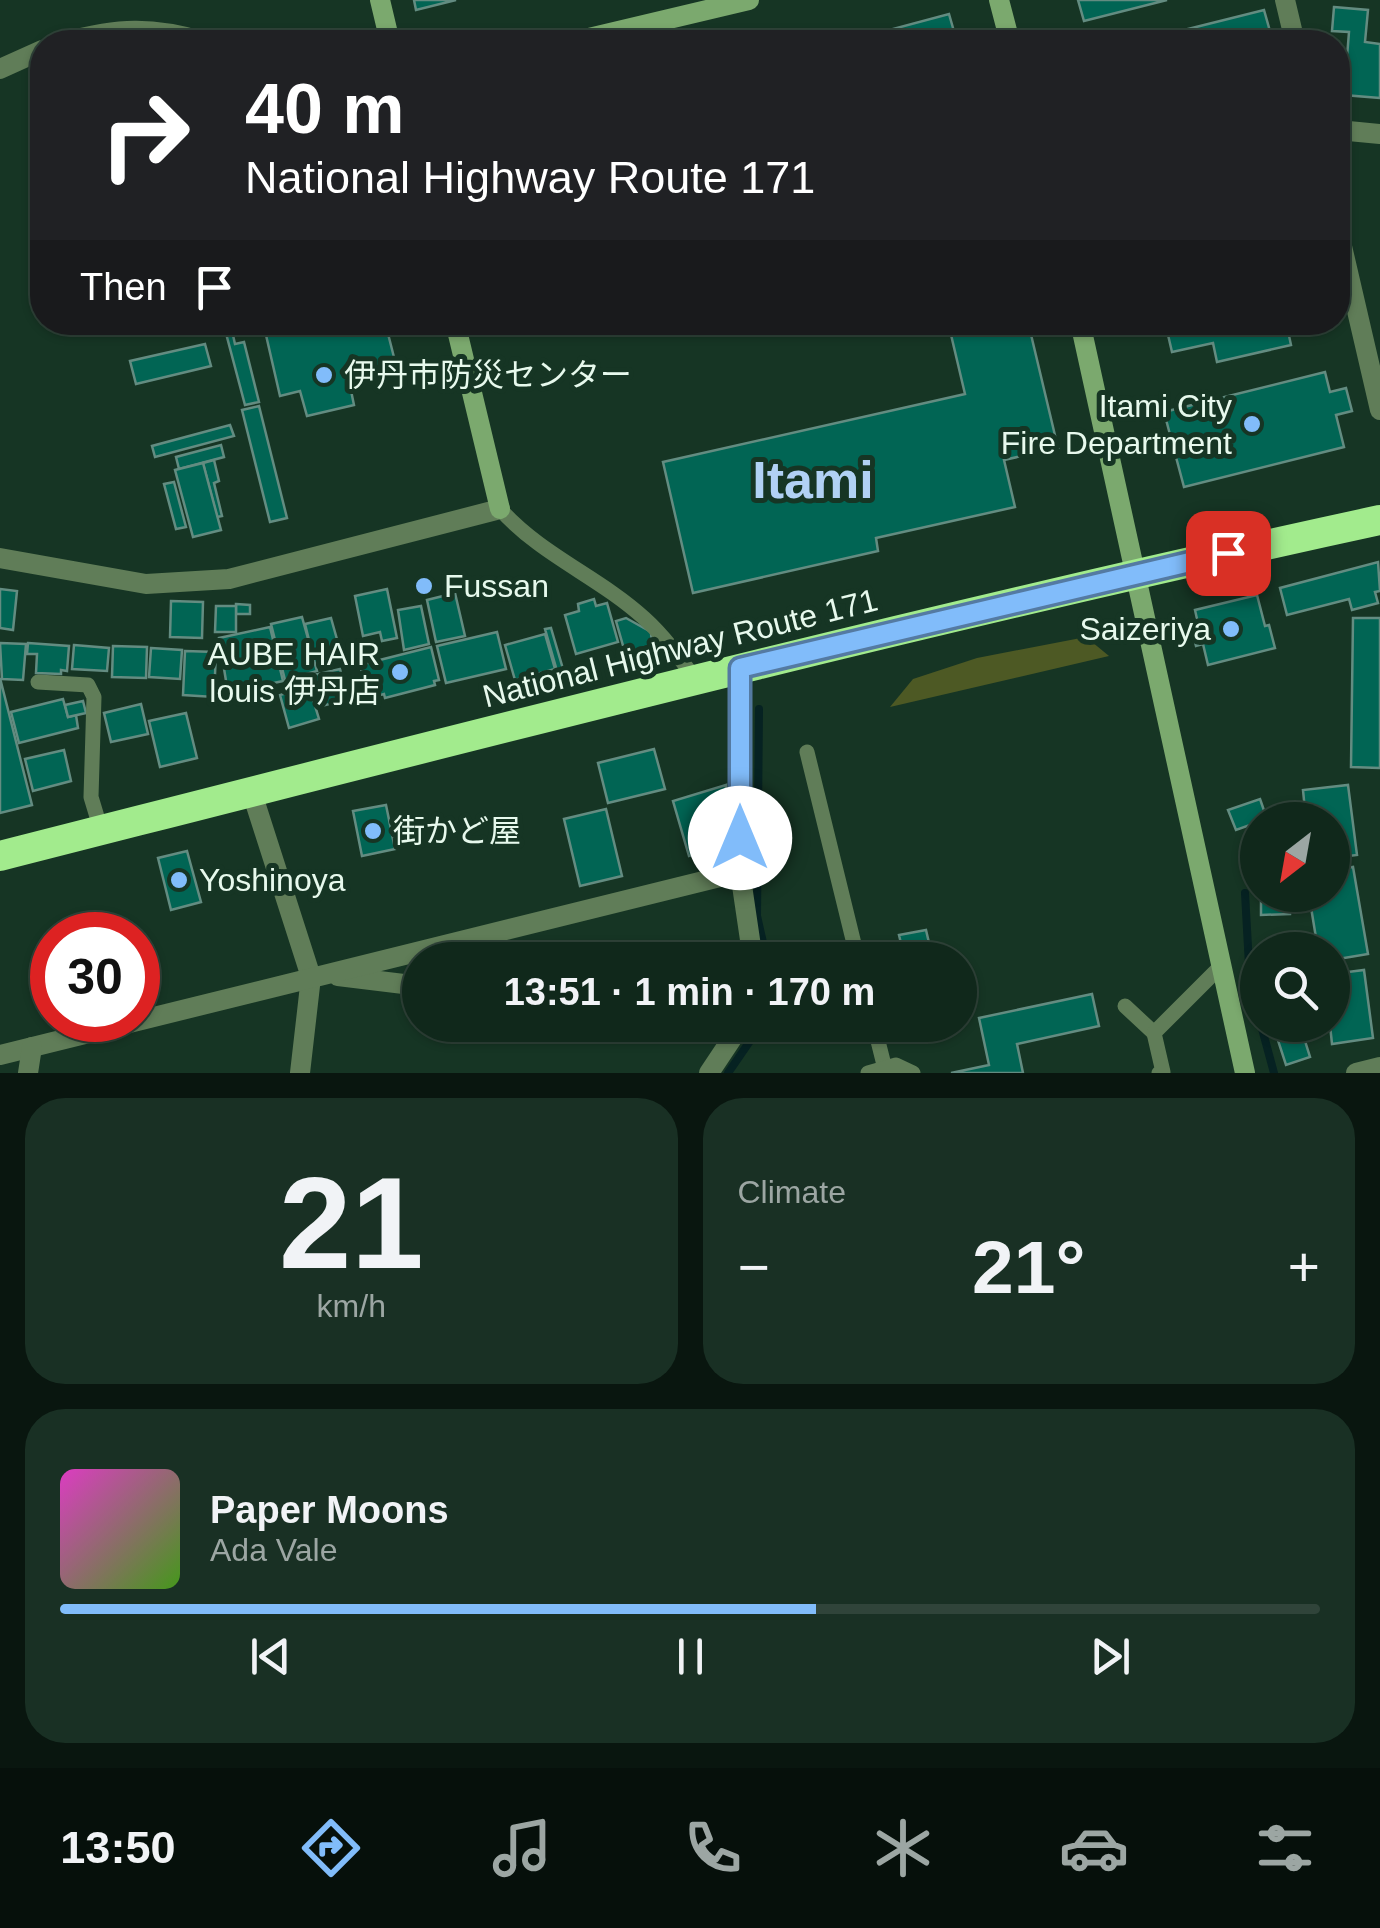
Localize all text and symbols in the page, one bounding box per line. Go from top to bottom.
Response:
icon: right [80,70,210,200]
text: 40 m [245,70,405,148]
text: National Highway Route 171 [245,152,815,203]
icon: arrive [187,260,242,315]
text: Then [80,266,167,308]
place label: 伊丹市防災センター [344,357,632,393]
marker: 伊丹市防災センター [313,364,335,386]
place label: Itami City Fire Department [1001,388,1232,461]
marker: Itami City Fire Department [1241,413,1263,435]
district label: Itami [752,451,874,509]
pin [1186,511,1271,596]
icon: arrive [1201,526,1256,581]
place label: Fussan [444,568,549,604]
marker: Fussan [413,575,435,597]
street label: National Highway Route 171 [479,581,881,715]
place label: Saizeriya [1079,611,1211,647]
marker: Saizeriya [1220,618,1242,640]
place label: AUBE HAIR louis 伊丹店 [208,636,380,709]
marker: AUBE HAIR louis 伊丹店 [389,661,411,683]
position arrow [688,786,792,890]
north arrow [1240,802,1350,912]
map controls [1240,802,1350,1042]
place label: 街かど屋 [393,813,521,849]
marker: 街かど屋 [362,820,384,842]
place label: Yoshinoya [199,862,346,898]
marker: Yoshinoya [168,869,190,891]
speed limit sign: 30 [30,912,160,1042]
button: search [1240,932,1350,1042]
text: 13:51 · 1 min · 170 m [504,971,875,1013]
text: 21 [279,1150,424,1296]
text: Climate [738,1174,846,1210]
text: 21° [972,1225,1085,1309]
text: − [738,1236,770,1298]
text: + [1288,1236,1320,1298]
text: km/h [317,1288,386,1324]
text: Paper Moons [210,1489,449,1531]
text: Ada Vale [210,1532,338,1568]
icon: previous [243,1629,298,1684]
icon: pause [663,1629,718,1684]
icon: next [1083,1629,1138,1684]
icon: directions [296,1813,366,1883]
icon: music [487,1813,557,1883]
icon: phone [678,1813,748,1883]
icon: climate [868,1813,938,1883]
icon: car [1059,1813,1129,1883]
icon: filters [1250,1813,1320,1883]
text: 13:50 [60,1822,175,1873]

